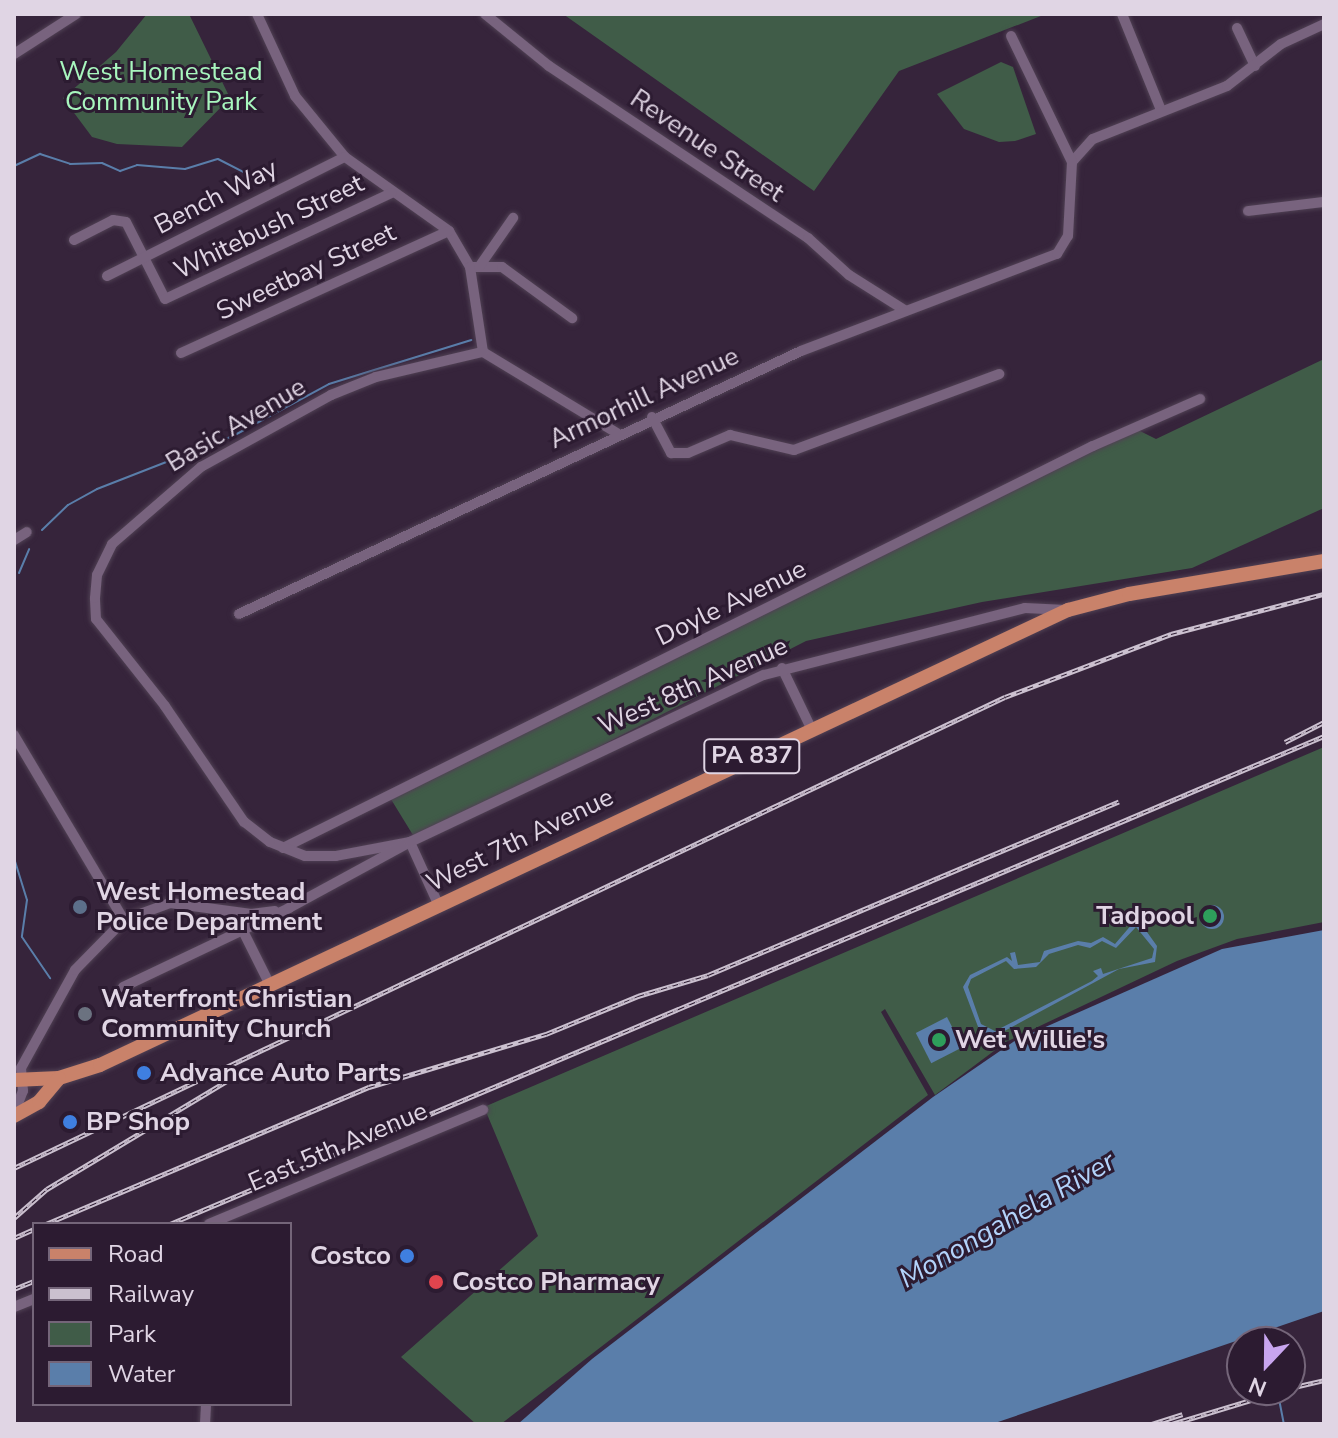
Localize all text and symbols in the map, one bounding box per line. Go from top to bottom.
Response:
park label: West Homestead Community Park [59,56,263,118]
street label: Revenue Street [624,83,790,209]
street label: Bench Way [149,153,283,241]
street label: Whitebush Street [169,168,369,286]
street label: Sweetbay Street [211,217,401,327]
street label: Armorhill Avenue [544,340,744,456]
street label: Basic Avenue [161,371,311,479]
street label: Doyle Avenue [651,553,811,653]
street label: West 8th Avenue [594,630,792,742]
road number: PA 837 [702,736,802,776]
street label: West 7th Avenue [422,781,618,899]
place label: West Homestead Police Department [96,876,322,938]
marker: West Homestead Police Department [71,898,89,916]
place label: Tadpool [1096,900,1194,932]
marker: Tadpool [1201,907,1219,925]
place label: Waterfront Christian Community Church [101,983,352,1044]
marker: Waterfront Christian Community Church [76,1005,94,1023]
place label: Wet Willie's [955,1024,1105,1056]
marker: Wet Willie's [930,1031,948,1049]
place label: Advance Auto Parts [160,1057,401,1089]
marker: Advance Auto Parts [135,1064,153,1082]
street label: East 5th Avenue [244,1095,432,1199]
place label: BP Shop [86,1106,190,1138]
marker: BP Shop [61,1113,79,1131]
water label: Monongahela River [893,1145,1121,1295]
legend [32,1222,292,1406]
text: Road [108,1238,164,1270]
place label: Costco [310,1240,391,1272]
marker: Costco [398,1247,416,1265]
place label: Costco Pharmacy [452,1266,660,1298]
marker: Costco Pharmacy [427,1273,445,1291]
text: Railway [108,1278,194,1310]
text: Park [108,1318,156,1350]
north arrow [1226,1326,1306,1406]
text: Water [108,1358,175,1390]
text: N [1245,1369,1271,1403]

